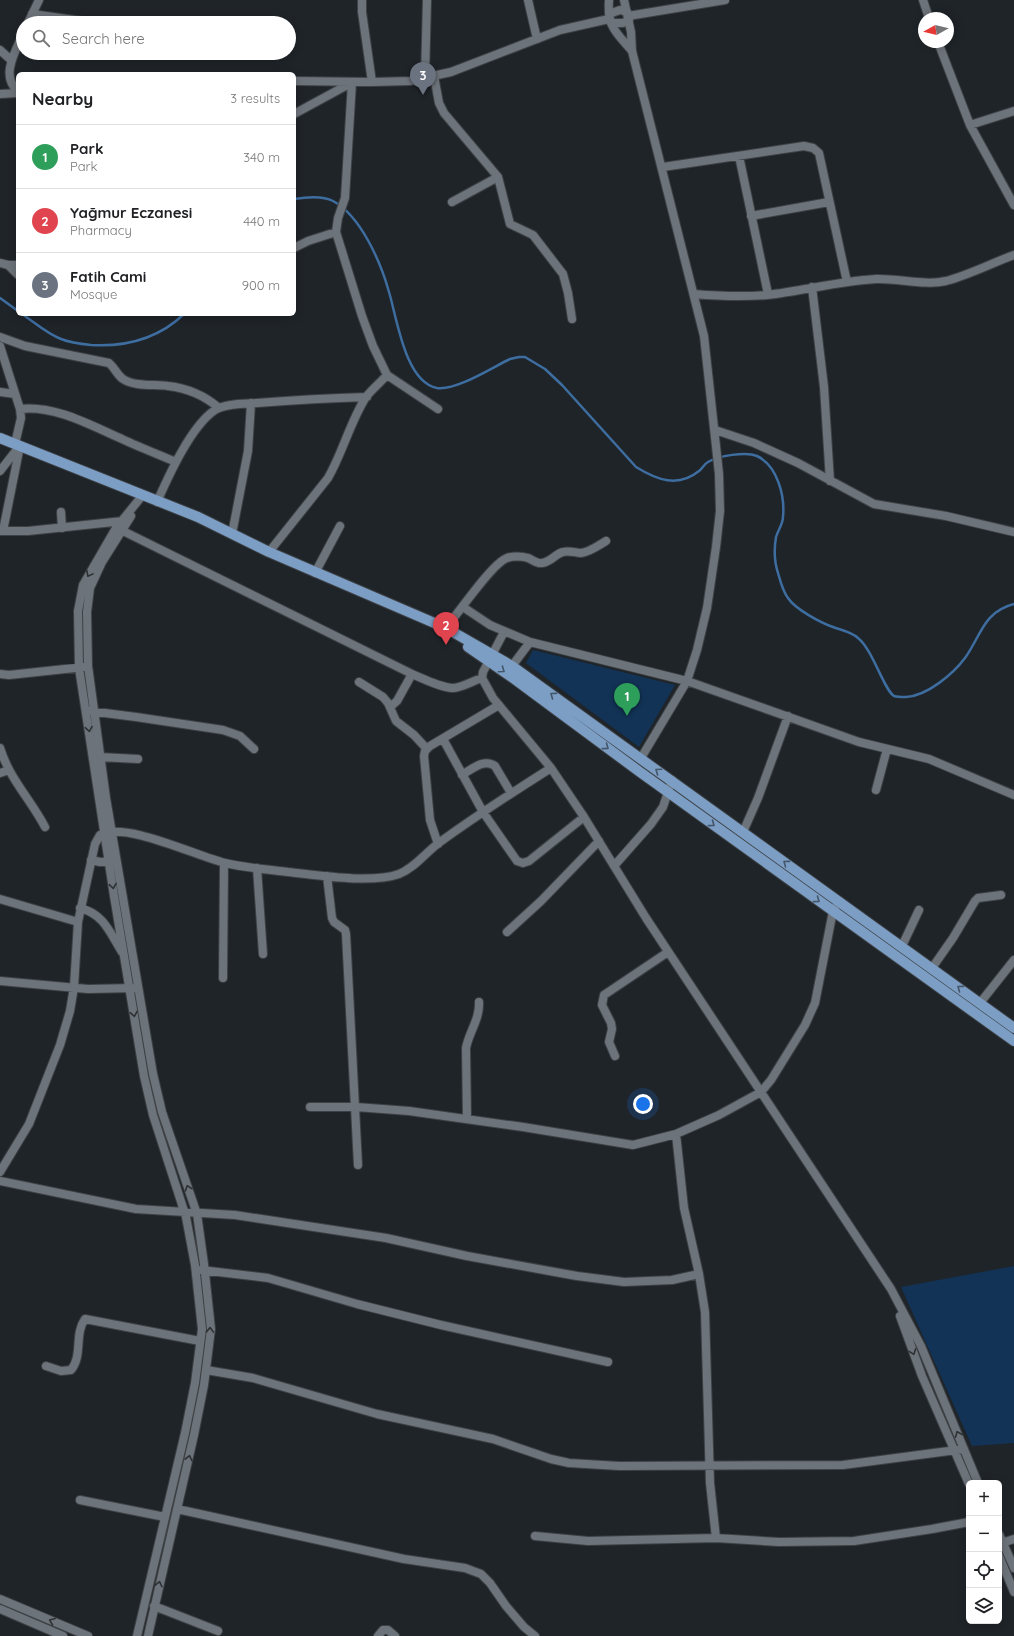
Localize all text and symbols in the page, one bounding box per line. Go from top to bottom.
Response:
north arrow [918,12,954,48]
search box [16,16,296,60]
icon: search [30,27,52,49]
text: Search here [62,29,145,48]
pin: 3 [410,62,436,95]
text: Nearby [32,88,93,109]
text: 3 results [230,90,280,106]
text: Park [70,139,103,158]
text: 1 [42,149,48,165]
text: 340 m [243,149,280,165]
text: Park [70,158,98,174]
text: Yağmur Eczanesi [70,203,192,222]
text: 2 [41,213,49,229]
text: 440 m [243,213,280,229]
text: Pharmacy [70,222,132,238]
text: Fatih Cami [70,267,146,286]
text: 3 [42,277,48,293]
text: 900 m [242,277,280,293]
text: Mosque [70,286,117,302]
one-way arrow [86,570,93,577]
pin: 2 [433,612,459,645]
one-way arrow [498,665,505,673]
pin: 1 [614,683,640,716]
one-way arrow [550,693,557,700]
one-way arrow [84,726,93,732]
one-way arrow [602,743,609,750]
one-way arrow [655,768,662,775]
one-way arrow [707,819,714,826]
one-way arrow [784,861,791,868]
one-way arrow [108,882,117,889]
one-way arrow [813,895,820,902]
one-way arrow [957,986,964,993]
one-way arrow [129,1011,138,1017]
your location [633,1094,653,1114]
one-way arrow [184,1185,193,1192]
one-way arrow [206,1327,214,1333]
one-way arrow [909,1348,917,1355]
one-way arrow [954,1430,962,1437]
one-way arrow [184,1454,192,1461]
map controls [966,1480,1002,1624]
button: + [966,1480,1002,1516]
button: − [966,1516,1002,1552]
button: locate [966,1552,1002,1588]
one-way arrow [155,1581,163,1587]
button: layers [966,1588,1002,1624]
one-way arrow [49,1618,56,1626]

